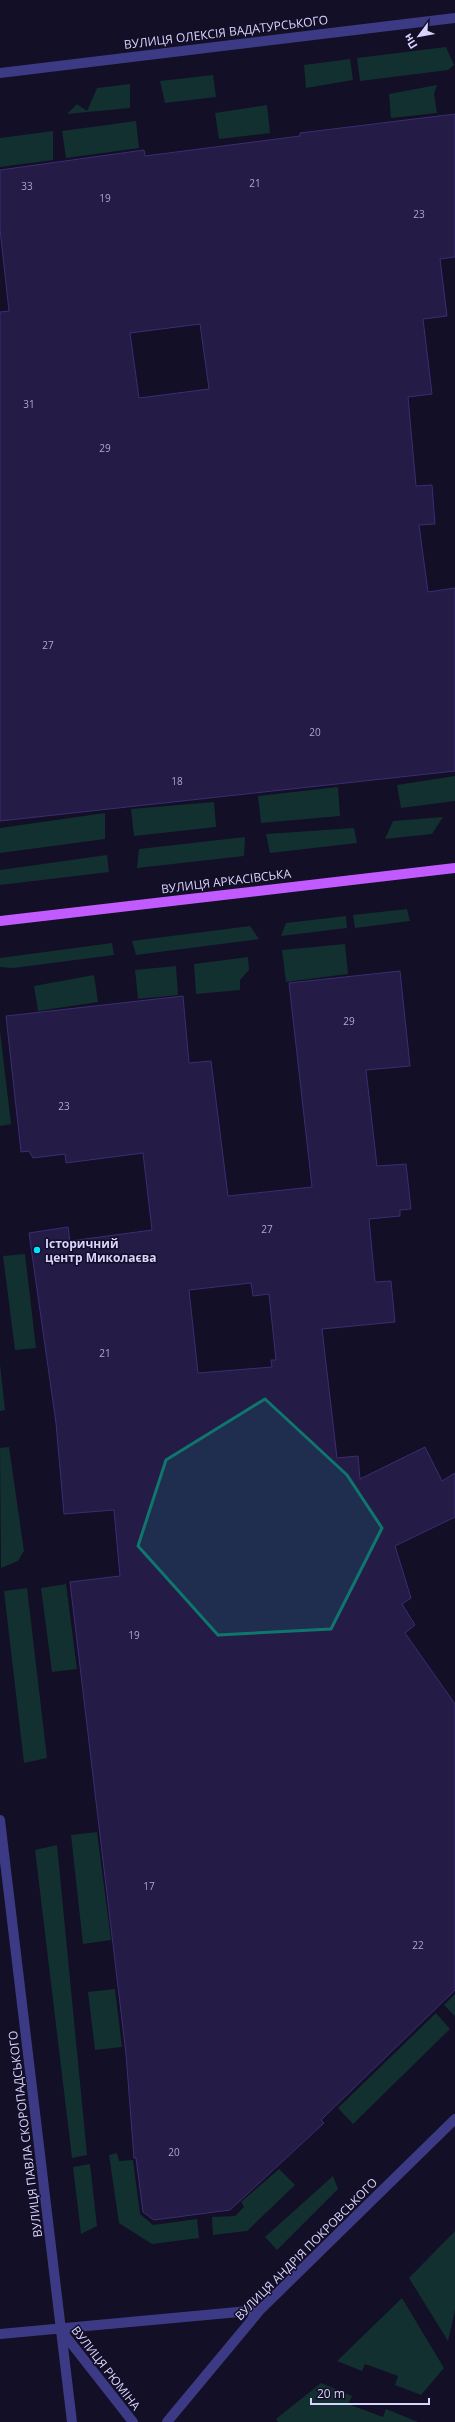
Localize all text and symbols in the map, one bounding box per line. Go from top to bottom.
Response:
street label: ВУЛИЦЯ ОЛЕКСІЯ ВАДАТУРСЬКОГО [123,11,329,53]
north arrow [399,16,439,56]
text: Пн [400,31,421,52]
house number: 21 [249,176,261,190]
house number: 33 [21,179,33,193]
house number: 19 [99,191,111,205]
house number: 23 [413,207,425,221]
house number: 31 [23,397,35,411]
house number: 29 [99,441,111,455]
house number: 27 [42,638,54,652]
house number: 20 [309,725,321,739]
house number: 18 [171,774,183,788]
street label: ВУЛИЦЯ АРКАСІВСЬКА [160,865,292,897]
house number: 29 [343,1014,355,1028]
house number: 23 [58,1099,70,1113]
house number: 27 [261,1222,273,1236]
place label: Історичний центр Миколаєва [45,1235,157,1266]
marker: Історичний центр Миколаєва [32,1245,42,1255]
house number: 21 [99,1346,111,1360]
house number: 19 [128,1628,140,1642]
house number: 17 [143,1879,155,1893]
house number: 22 [412,1938,424,1952]
street label: ВУЛИЦЯ ПАВЛА СКОРОПАДСЬКОГО [4,2030,46,2238]
house number: 20 [168,2145,180,2159]
street label: ВУЛИЦЯ АНДРІЯ ПОКРОВСЬКОГО [231,2174,381,2324]
street label: ВУЛИЦЯ РЮМІНА [68,2322,145,2414]
scale bar [311,2380,429,2406]
text: 20 m [317,2385,345,2402]

